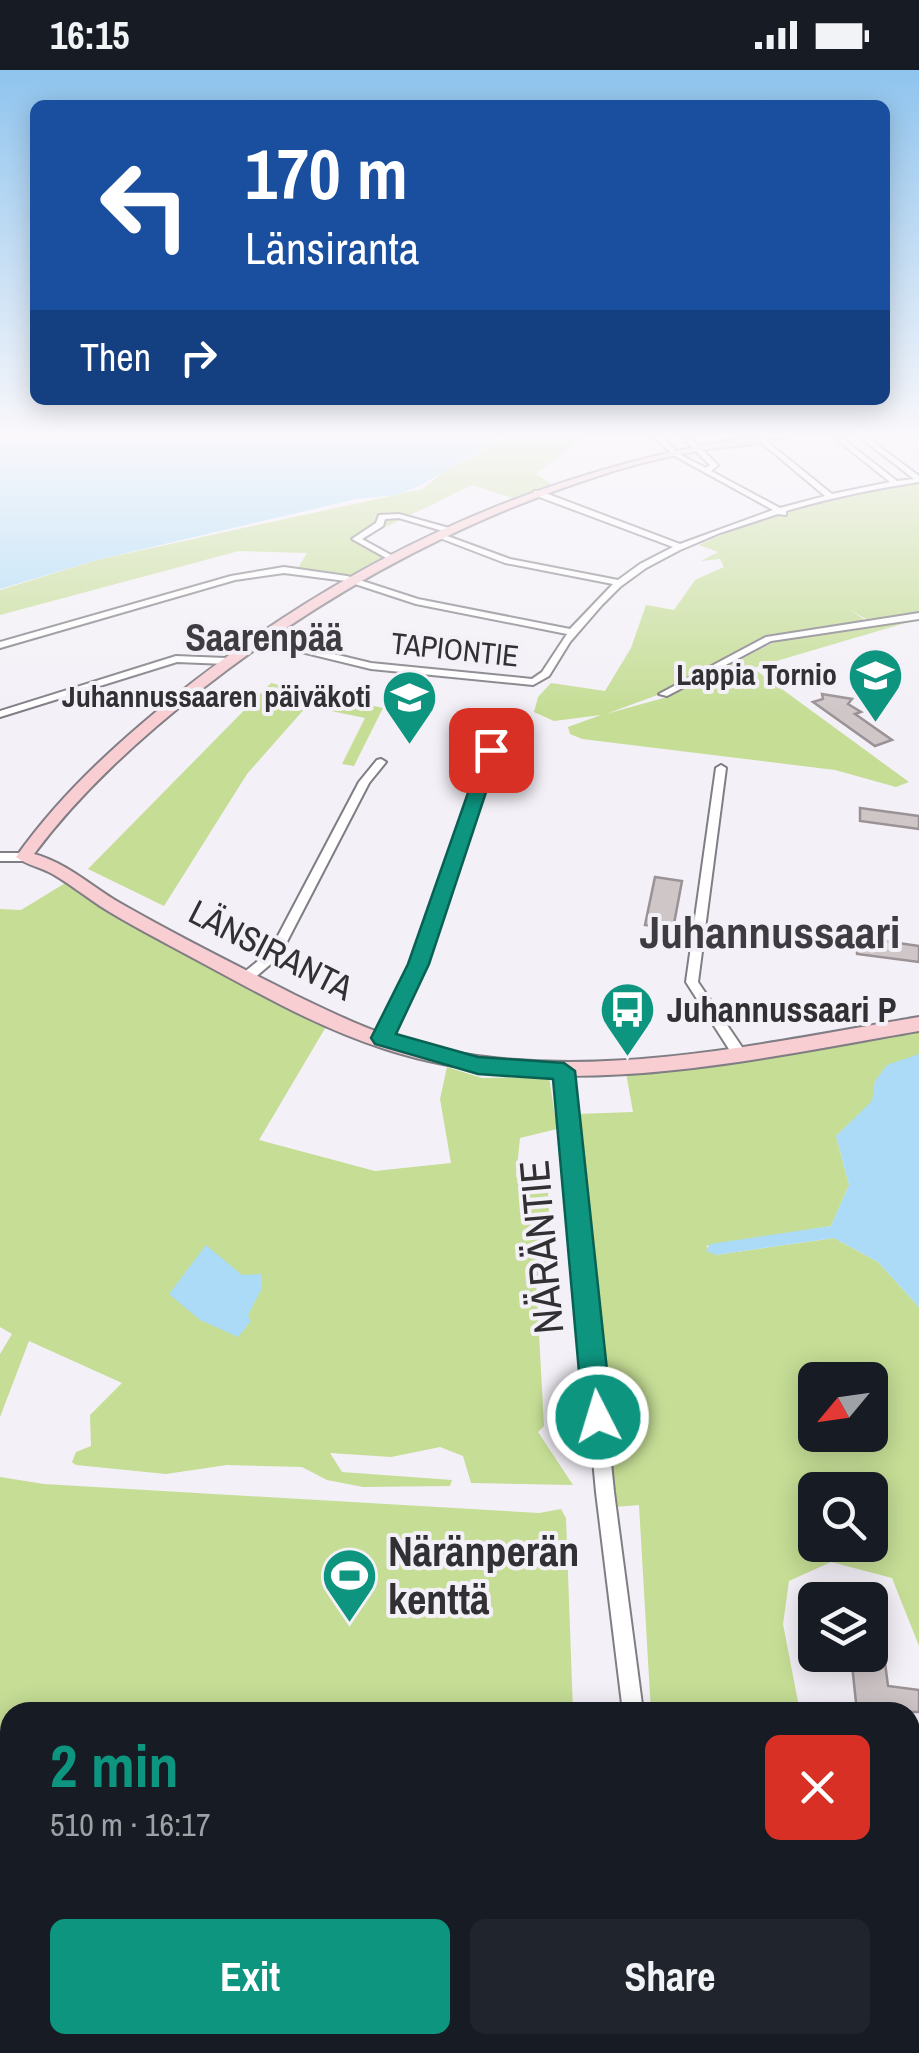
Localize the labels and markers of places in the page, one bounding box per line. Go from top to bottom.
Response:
school or university icon: Lappia Tornio [846,645,906,724]
place label: Lappia Tornio [676,654,837,694]
school or university icon: Juhannussaaren päiväkoti [380,667,440,746]
place label: Juhannussaaren päiväkoti [62,676,371,716]
pin [449,708,534,793]
bus stop icon: Juhannussaari P [598,980,658,1059]
place label: Juhannussaari P [667,986,897,1033]
place label: Näränperän kenttä [388,1523,579,1627]
sports icon: Näränperän kenttä [319,1545,379,1624]

